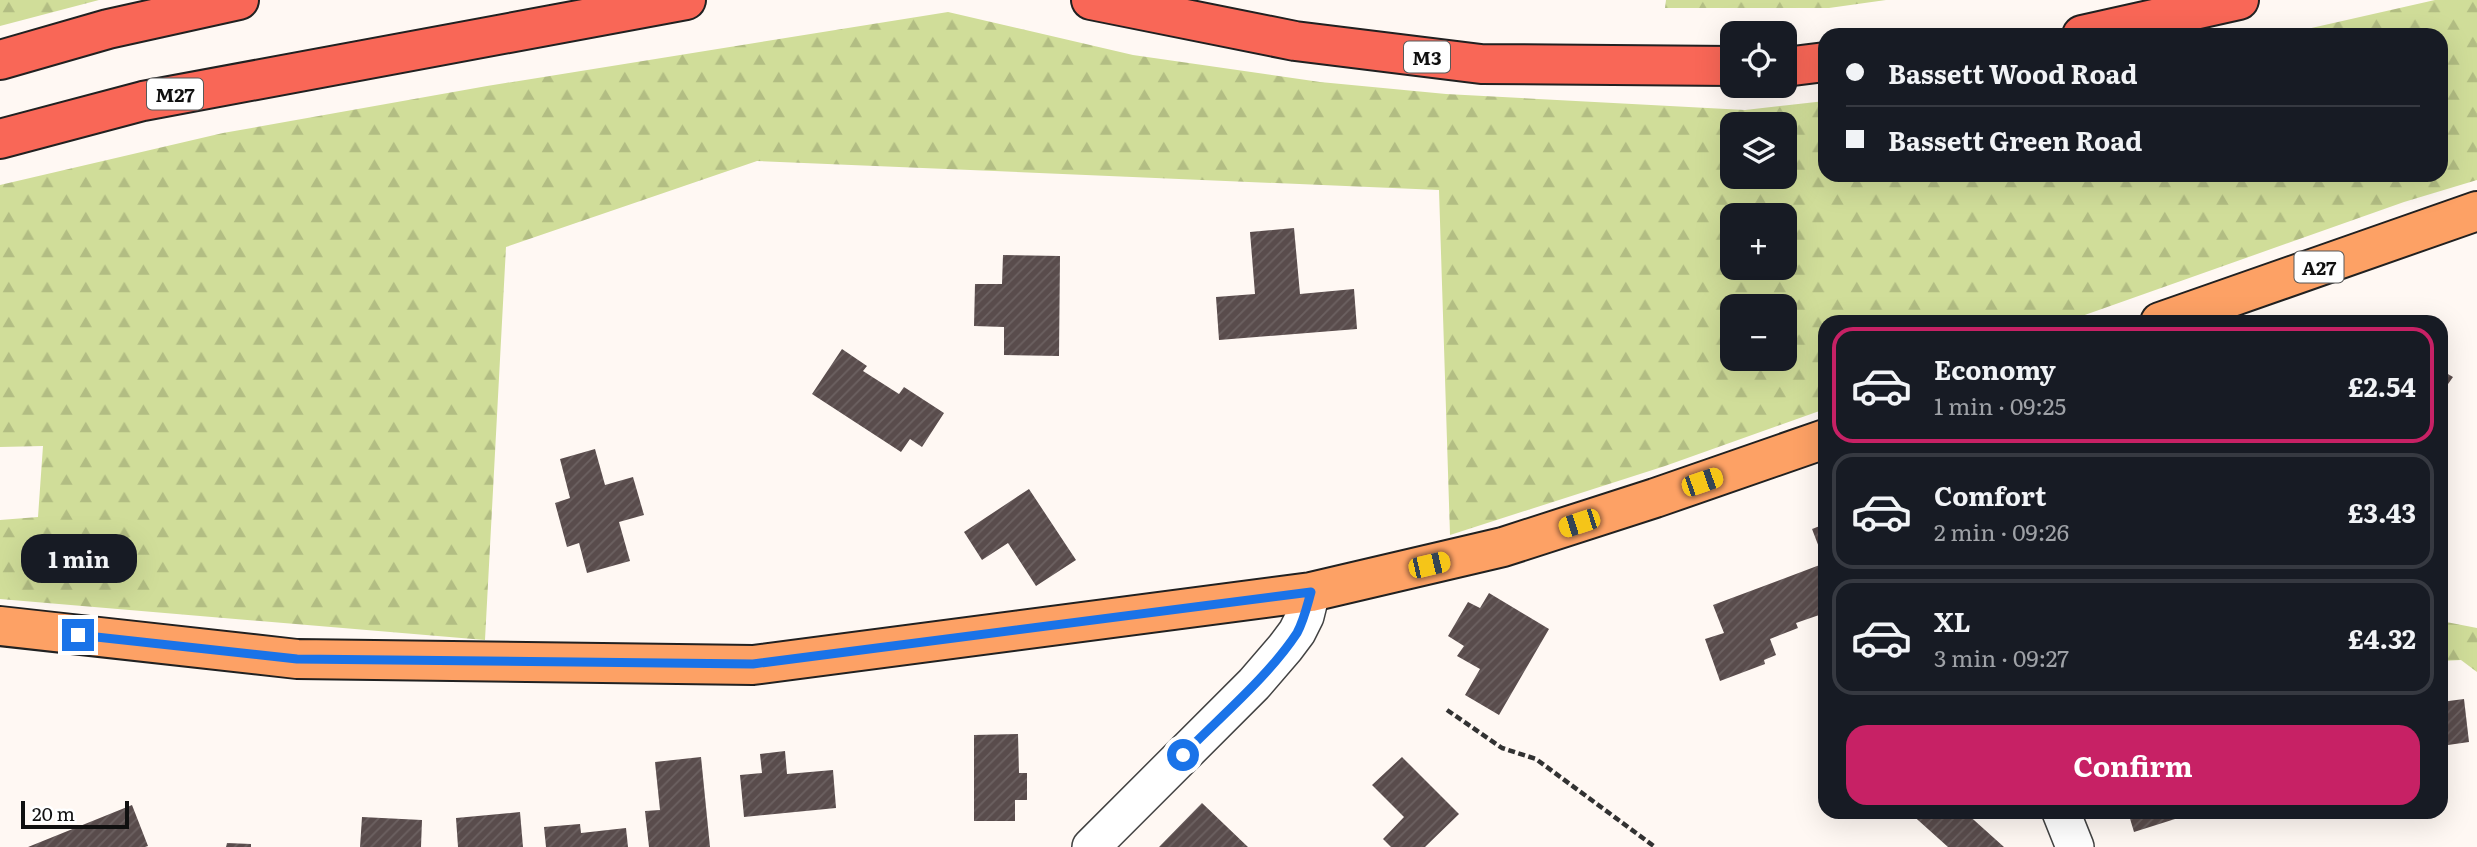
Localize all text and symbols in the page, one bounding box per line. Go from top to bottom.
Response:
map controls [1720,21,1797,371]
button: locate [1720,21,1797,98]
road number: M3 [1404,41,1450,72]
text: Bassett Wood Road [1888,53,2138,92]
road number: M27 [147,78,203,110]
button: layers [1720,112,1797,189]
text: Bassett Green Road [1888,120,2142,159]
button: + [1720,203,1797,280]
road number: A27 [2294,252,2344,282]
button: − [1720,294,1797,371]
text: Economy [1934,349,2056,388]
icon: car [1850,354,1913,417]
text: £2.54 [2348,366,2416,405]
text: 1 min · 09:25 [1934,388,2066,422]
car [1679,465,1726,499]
text: Comfort [1934,475,2046,514]
icon: car [1850,480,1913,543]
text: £3.43 [2348,492,2416,531]
car [1556,507,1603,539]
text: 2 min · 09:26 [1934,514,2069,548]
callout: 1 min [20,534,136,582]
text: 1 min [48,541,110,575]
car [1407,550,1452,580]
text: XL [1934,601,1971,640]
icon: car [1850,606,1913,669]
text: £4.32 [2348,618,2416,657]
route end [62,619,94,651]
text: 3 min · 09:27 [1934,640,2069,674]
button: Confirm [1846,725,2420,805]
route start [1167,739,1199,771]
scale bar [21,798,130,830]
text: 20 m [32,799,75,827]

